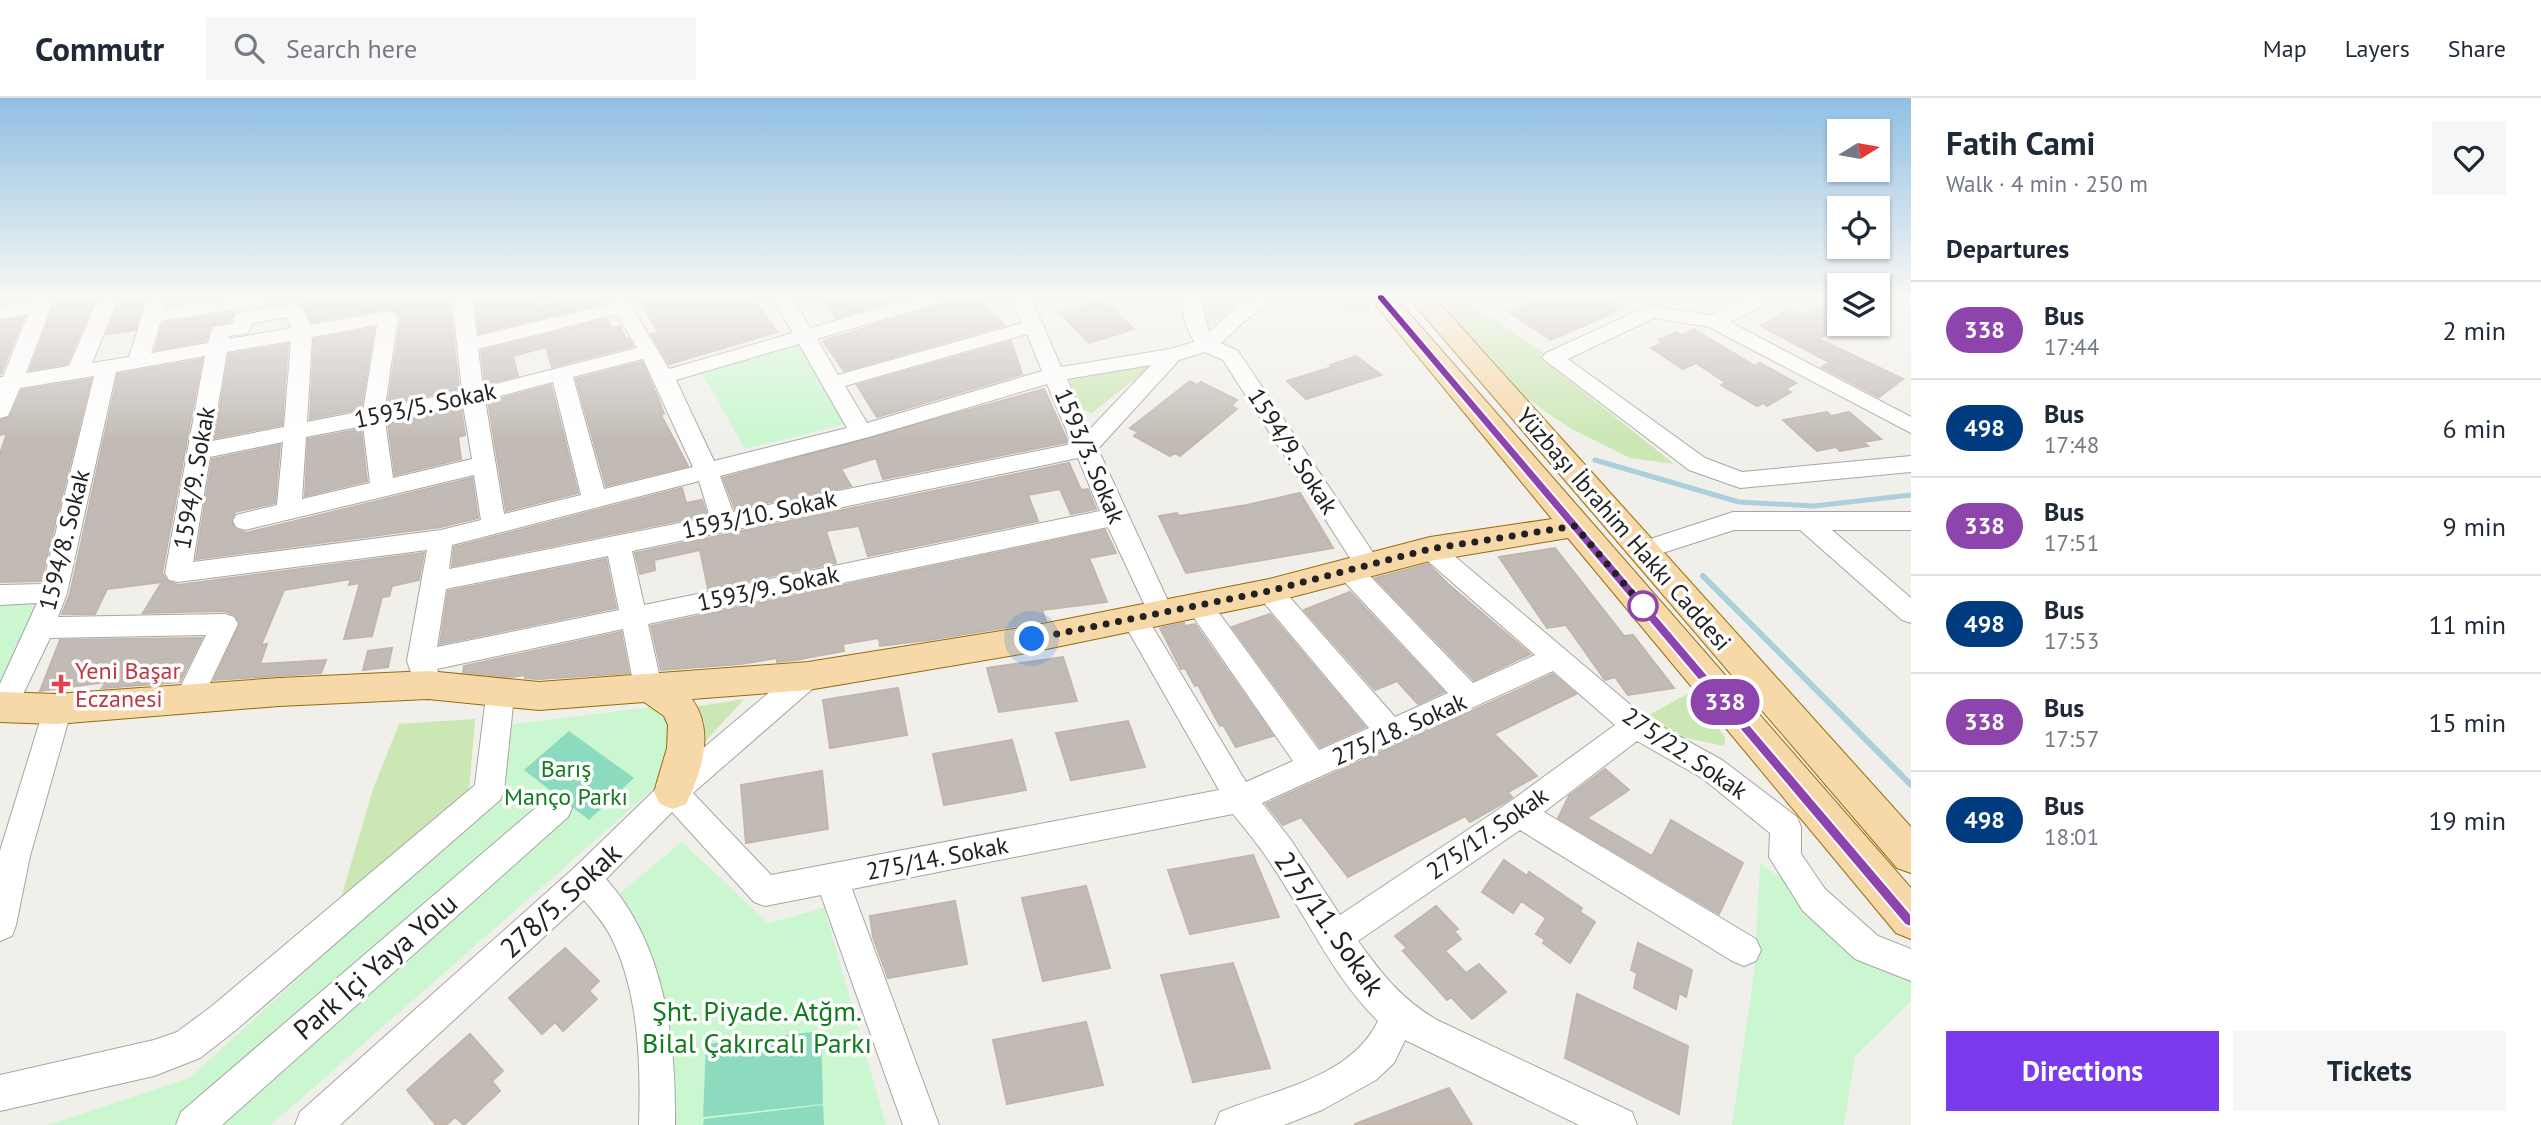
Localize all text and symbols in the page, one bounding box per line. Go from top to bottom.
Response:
search box [206,17,696,80]
text: Commutr [35,27,164,70]
icon: search [230,29,268,67]
text: Search here [286,32,417,65]
text: Map [2263,33,2307,64]
text: Layers [2345,33,2410,64]
text: Share [2448,33,2506,64]
north arrow [1827,119,1890,182]
map controls [1827,119,1890,336]
text: Fatih Cami [1946,121,2095,164]
button: heart [2432,121,2506,195]
text: Walk · 4 min · 250 m [1946,169,2148,198]
button: locate [1827,196,1890,259]
text: Departures [1946,232,2069,265]
button: layers [1827,273,1890,336]
text: Bus [2044,299,2084,332]
text: 338 [1964,314,2005,345]
text: 2 min [2443,314,2506,347]
text: 17:44 [2044,332,2099,361]
street label: 1593/5. Sokak [351,375,499,435]
street label: 1594/9. Sokak [1241,382,1346,520]
street label: 1593/3. Sokak [1048,384,1133,529]
text: Bus [2044,397,2084,430]
street label: Yüzbaşı İbrahim Hakkı Caddesi [1510,401,1738,657]
street label: 1594/9. Sokak [166,404,222,552]
text: 498 [1964,412,2005,443]
text: 6 min [2443,412,2506,445]
text: 17:48 [2044,430,2099,459]
street label: 1594/8. Sokak [32,466,97,614]
street label: 1593/10. Sokak [679,482,840,545]
text: Bus [2044,495,2084,528]
text: 338 [1964,510,2005,541]
text: 9 min [2443,510,2506,543]
text: 17:51 [2044,528,2099,557]
street label: 1593/9. Sokak [694,558,842,618]
unlabelled marker [1628,591,1658,621]
text: Bus [2044,593,2084,626]
text: 498 [1964,608,2005,639]
text: 11 min [2428,608,2506,641]
your location [1014,621,1049,656]
text: 17:53 [2044,626,2099,655]
place label: Yeni Başar Eczanesi [75,655,181,714]
marker: Yeni Başar Eczanesi [53,676,69,692]
line badge: 338 [1685,679,1765,725]
street label: 275/18. Sokak [1327,685,1472,772]
text: 338 [1705,686,1745,717]
text: Bus [2044,691,2084,724]
street label: 275/22. Sokak [1617,700,1754,806]
text: 338 [1964,706,2005,737]
text: 15 min [2428,706,2506,739]
text: 17:57 [2044,724,2099,753]
park label: Barış Manço Parkı [504,753,628,812]
street label: 275/17. Sokak [1420,779,1554,886]
text: Bus [2044,789,2084,822]
text: 498 [1964,804,2005,835]
text: 19 min [2428,804,2506,837]
text: 18:01 [2044,822,2099,851]
street label: 275/14. Sokak [863,829,1011,887]
street label: 278/5. Sokak [491,834,629,966]
street label: 275/11. Sokak [1267,844,1394,1003]
street label: Park İçi Yaya Yolu [285,885,465,1047]
park label: Şht. Piyade. Atğm. Bilal Çakırcalı Parkı [642,992,872,1061]
button: Directions [1946,1031,2219,1111]
button: Tickets [2233,1031,2506,1111]

